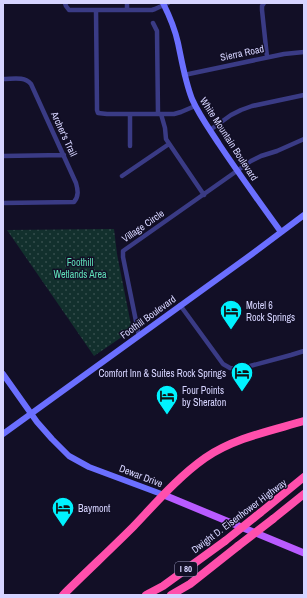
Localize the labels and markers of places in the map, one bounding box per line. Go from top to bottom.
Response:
hotel icon: Motel 6 Rock Springs [218,298,244,331]
place label: Motel 6 Rock Springs [246,299,295,324]
hotel icon: Comfort Inn & Suites Rock Springs [229,360,255,393]
place label: Comfort Inn & Suites Rock Springs [98,367,226,380]
hotel icon: Four Points by Sheraton [154,383,180,416]
place label: Four Points by Sheraton [182,384,226,409]
hotel icon: Baymont [50,495,76,528]
place label: Baymont [78,502,111,515]

